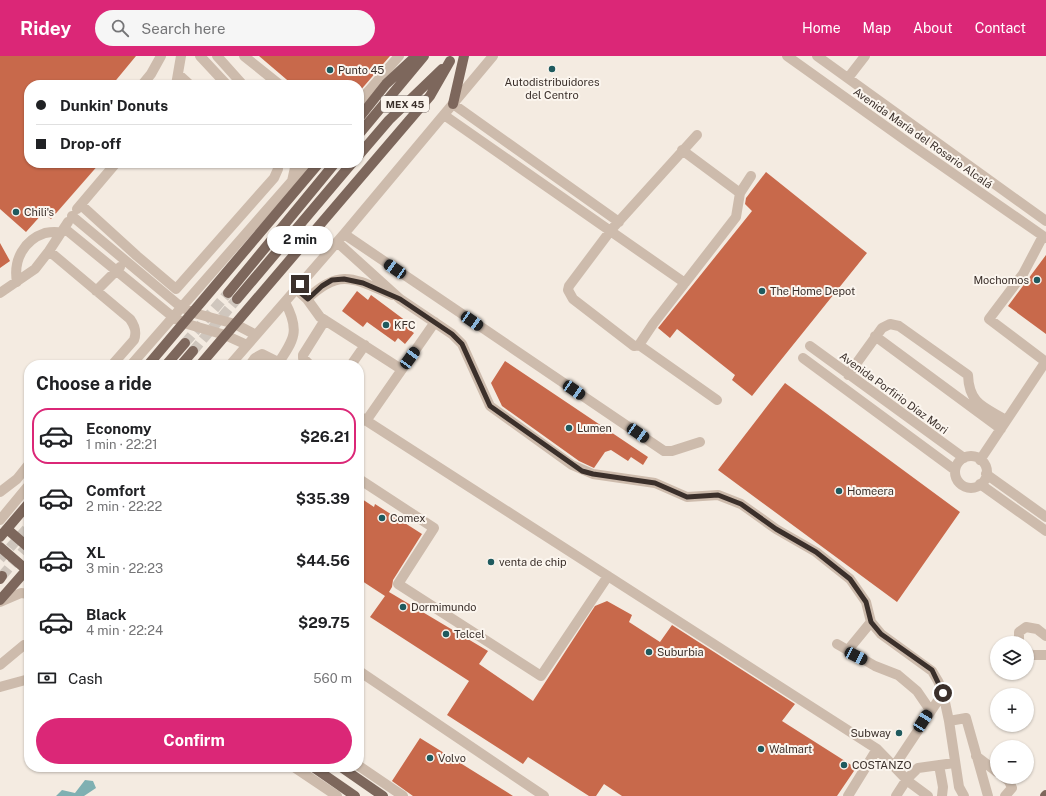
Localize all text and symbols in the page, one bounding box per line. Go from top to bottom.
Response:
search box [95,10,375,46]
text: Ridey [20,17,71,39]
icon: search [109,17,131,39]
text: Search here [141,20,225,37]
text: Home [802,20,841,36]
text: Map [863,20,891,36]
text: About [913,20,953,36]
text: Contact [975,20,1026,36]
place label: Punto 45 [338,64,384,76]
marker: Autodistribuidores del Centro [547,64,557,74]
marker: Punto 45 [325,65,335,75]
place label: Autodistribuidores del Centro [504,76,600,101]
street label: Avenida María del Rosario Alcalá [851,85,995,191]
road number: MEX 45 [381,96,429,112]
text: Dunkin' Donuts [60,97,168,114]
text: Drop-off [60,135,121,152]
place label: Chili's [24,206,55,218]
marker: Chili's [11,207,21,217]
callout: 2 min [267,226,333,254]
text: 2 min [283,232,317,247]
car [382,257,408,281]
place label: Mochomos [973,274,1029,286]
route end [291,275,309,293]
marker: Mochomos [1032,275,1042,285]
place label: The Home Depot [770,285,855,297]
marker: The Home Depot [757,286,767,296]
car [459,309,485,333]
place label: KFC [394,319,416,331]
marker: KFC [381,320,391,330]
car [398,345,422,371]
street label: Avenida Porfirio Díaz Mori [838,350,950,436]
text: Choose a ride [36,373,152,394]
car [561,378,587,402]
icon: car [38,418,74,454]
text: Economy [86,420,151,437]
car [625,421,651,445]
place label: Lumen [577,422,612,434]
marker: Lumen [564,423,574,433]
text: $26.21 [300,428,350,445]
text: 1 min · 22:21 [86,437,157,452]
icon: car [38,480,74,516]
text: Comfort [86,482,146,499]
place label: Homeera [847,485,894,497]
marker: Homeera [834,486,844,496]
text: $35.39 [296,490,350,507]
text: 2 min · 22:22 [86,499,162,514]
place label: Comex [390,512,425,524]
marker: Comex [377,513,387,523]
icon: car [38,542,74,578]
text: XL [86,544,105,561]
text: $44.56 [296,552,350,569]
place label: venta de chip [499,556,567,568]
marker: venta de chip [486,557,496,567]
text: 3 min · 22:23 [86,561,163,576]
place label: Dormimundo [411,601,477,613]
marker: Dormimundo [398,602,408,612]
icon: car [38,604,74,640]
text: Black [86,606,126,623]
text: $29.75 [298,614,350,631]
text: 4 min · 22:24 [86,623,163,638]
place label: Telcel [454,628,485,640]
marker: Telcel [441,629,451,639]
map controls [990,636,1034,784]
button: layers [990,636,1034,680]
car [843,645,869,667]
place label: Suburbia [657,646,704,658]
marker: Suburbia [644,647,654,657]
icon: cash [36,667,58,689]
text: Cash [68,670,103,687]
text: 560 m [313,671,352,686]
route start [934,684,952,702]
button: + [990,688,1034,732]
car [911,708,935,734]
button: Confirm [36,718,352,764]
place label: Subway [850,727,891,739]
marker: Subway [894,728,904,738]
button: − [990,740,1034,784]
place label: Walmart [769,743,812,755]
marker: Walmart [756,744,766,754]
place label: Volvo [438,752,466,764]
marker: Volvo [425,753,435,763]
place label: COSTANZO [852,759,912,771]
marker: COSTANZO [839,760,849,770]

